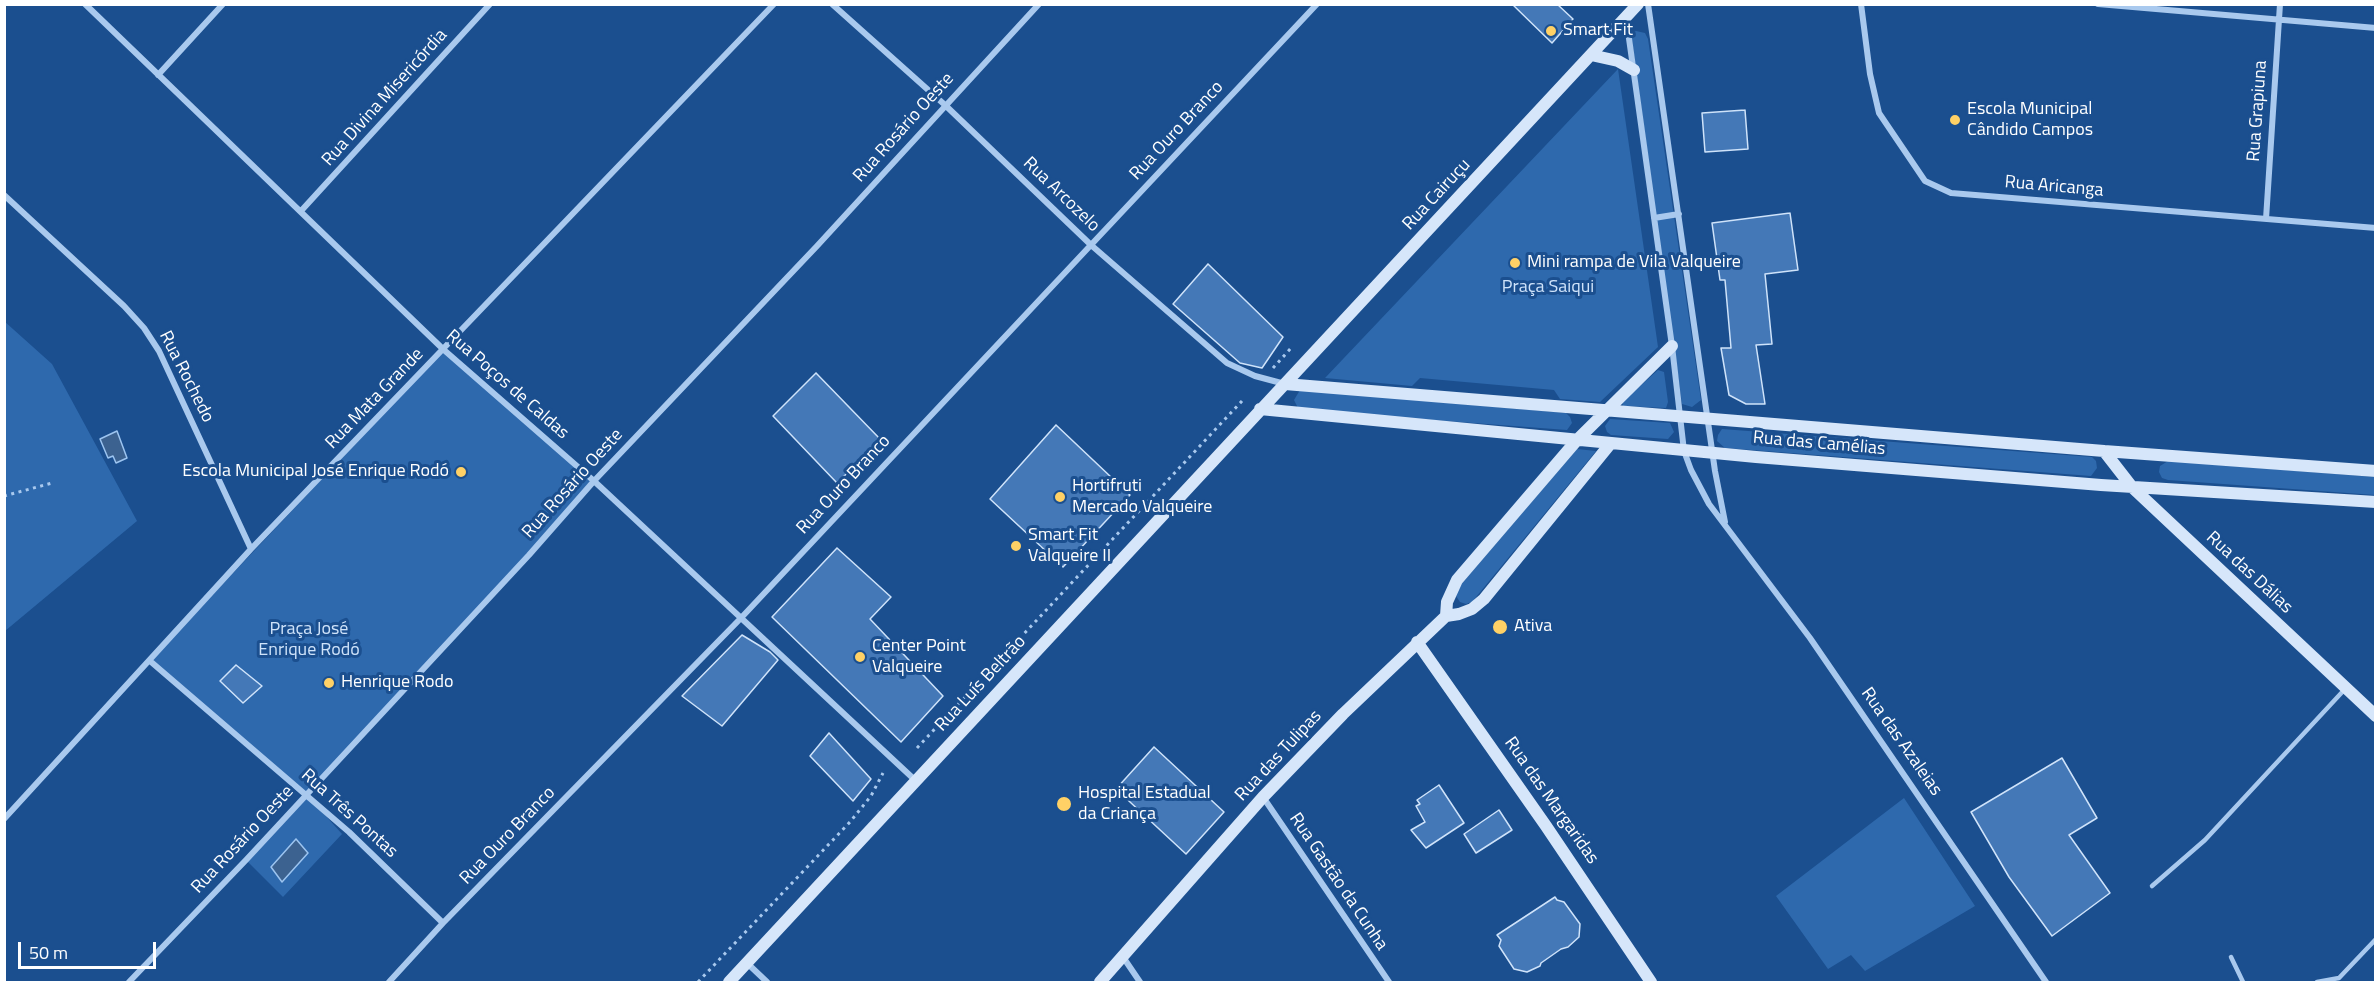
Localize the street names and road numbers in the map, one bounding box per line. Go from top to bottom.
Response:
street label: Rua Divina Misericórdia [318,25,452,171]
street label: Rua Grapiuna [2244,60,2272,162]
street label: Rua Rosário Oeste [849,69,959,187]
street label: Rua Ouro Branco [1126,77,1228,185]
street label: Rua Arcozelo [1018,153,1104,237]
street label: Rua Cairuçu [1399,155,1475,235]
street label: Rua Aricanga [2004,172,2104,202]
street label: Rua Poços de Caldas [441,326,573,444]
street label: Rua Rochedo [154,328,218,426]
street label: Rua Mata Grande [322,344,428,454]
street label: Rua Rosário Oeste [518,425,628,543]
street label: Rua das Camélias [1752,427,1886,461]
street label: Rua Ouro Branco [793,431,895,539]
street label: Rua das Dálias [2201,527,2297,619]
street label: Rua Luís Beltrão [931,632,1031,736]
street label: Rua das Azaleias [1856,684,1946,800]
street label: Rua das Tulipas [1231,706,1327,806]
street label: Rua das Margaridas [1499,733,1603,869]
street label: Rua Três Pontas [296,765,402,863]
street label: Rua Rosário Oeste [187,782,299,898]
street label: Rua Ouro Branco [456,783,560,889]
street label: Rua Gastão da Cunha [1284,809,1392,955]

